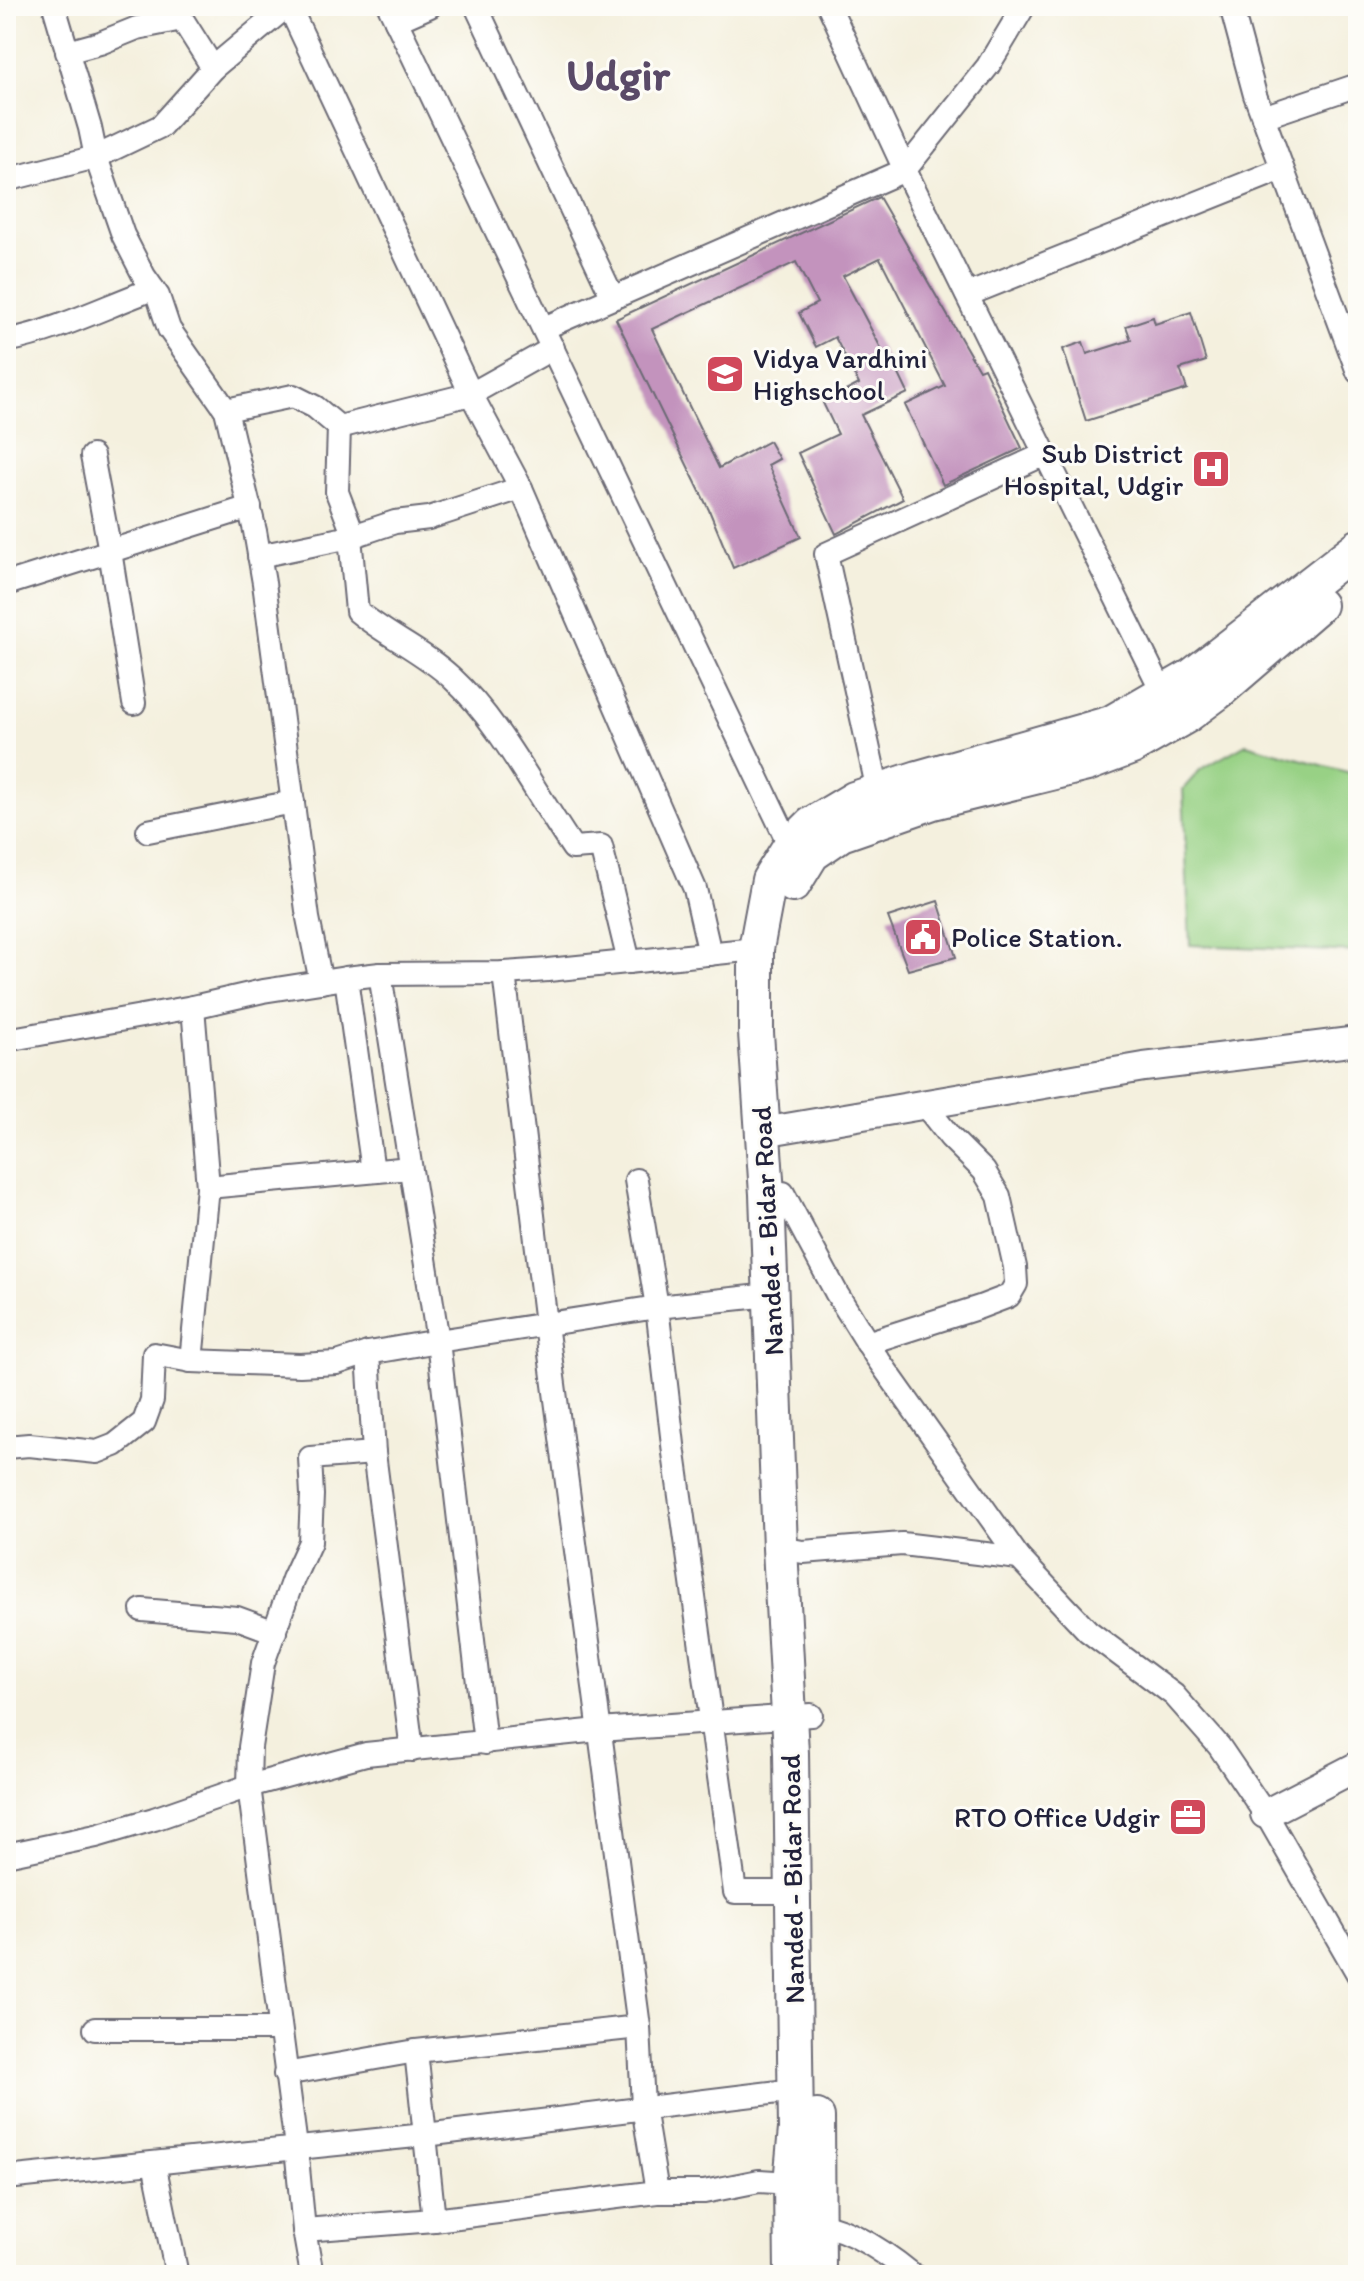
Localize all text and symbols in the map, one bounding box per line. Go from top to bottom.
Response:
district label: Udgir [566,48,671,101]
place label: Vidya Vardhini Highschool [753,341,927,407]
school or university icon: Vidya Vardhini Highschool [704,353,746,395]
place label: Sub District Hospital, Udgir [1004,436,1183,502]
hospital icon: Sub District Hospital, Udgir [1190,448,1232,490]
public building icon: Police Station. [902,916,944,958]
place label: Police Station. [951,920,1123,954]
street label: Nanded - Bidar Road [743,1105,791,1357]
street label: Nanded - Bidar Road [773,1754,811,2004]
office icon: RTO Office Udgir [1167,1796,1209,1838]
place label: RTO Office Udgir [954,1800,1160,1834]

